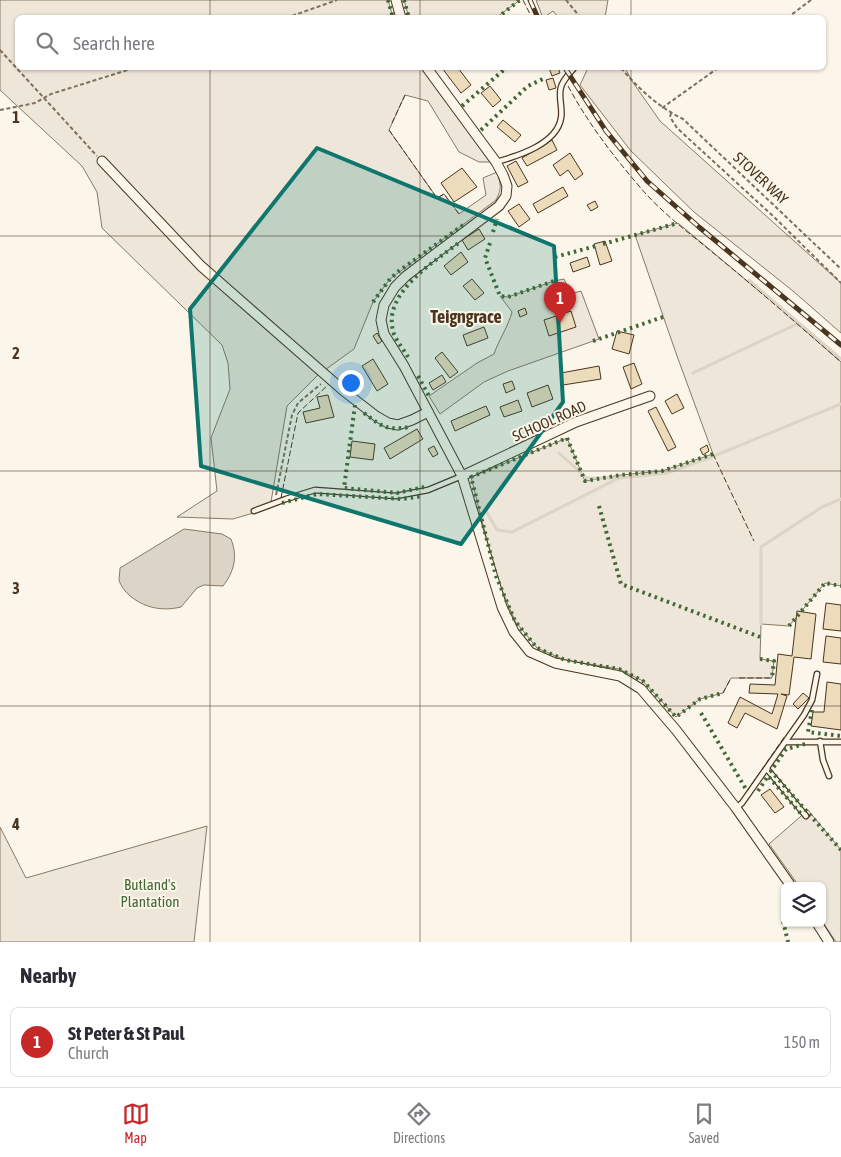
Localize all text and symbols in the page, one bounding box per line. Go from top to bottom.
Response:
search box [15,15,826,70]
icon: search [33,29,61,57]
text: Search here [73,32,155,54]
text: 1 [12,108,20,126]
street label: STOVER WAY [730,148,792,208]
pin: 1 [544,282,576,323]
district label: Teigngrace [430,306,502,327]
text: 2 [12,344,20,362]
your location [338,370,364,396]
street label: SCHOOL ROAD [509,397,589,445]
text: 3 [12,579,20,597]
text: 4 [11,815,20,833]
park label: Butland's Plantation [121,876,179,910]
map controls [781,882,826,927]
button: layers [781,882,826,927]
text: Nearby [20,963,76,987]
text: St Peter & St Paul [68,1022,184,1044]
text: 1 [33,1033,41,1051]
text: 150 m [784,1033,820,1051]
text: Church [68,1044,109,1062]
tab: Map [122,1100,150,1146]
tab: Directions [393,1100,445,1146]
tab: Saved [688,1100,719,1146]

